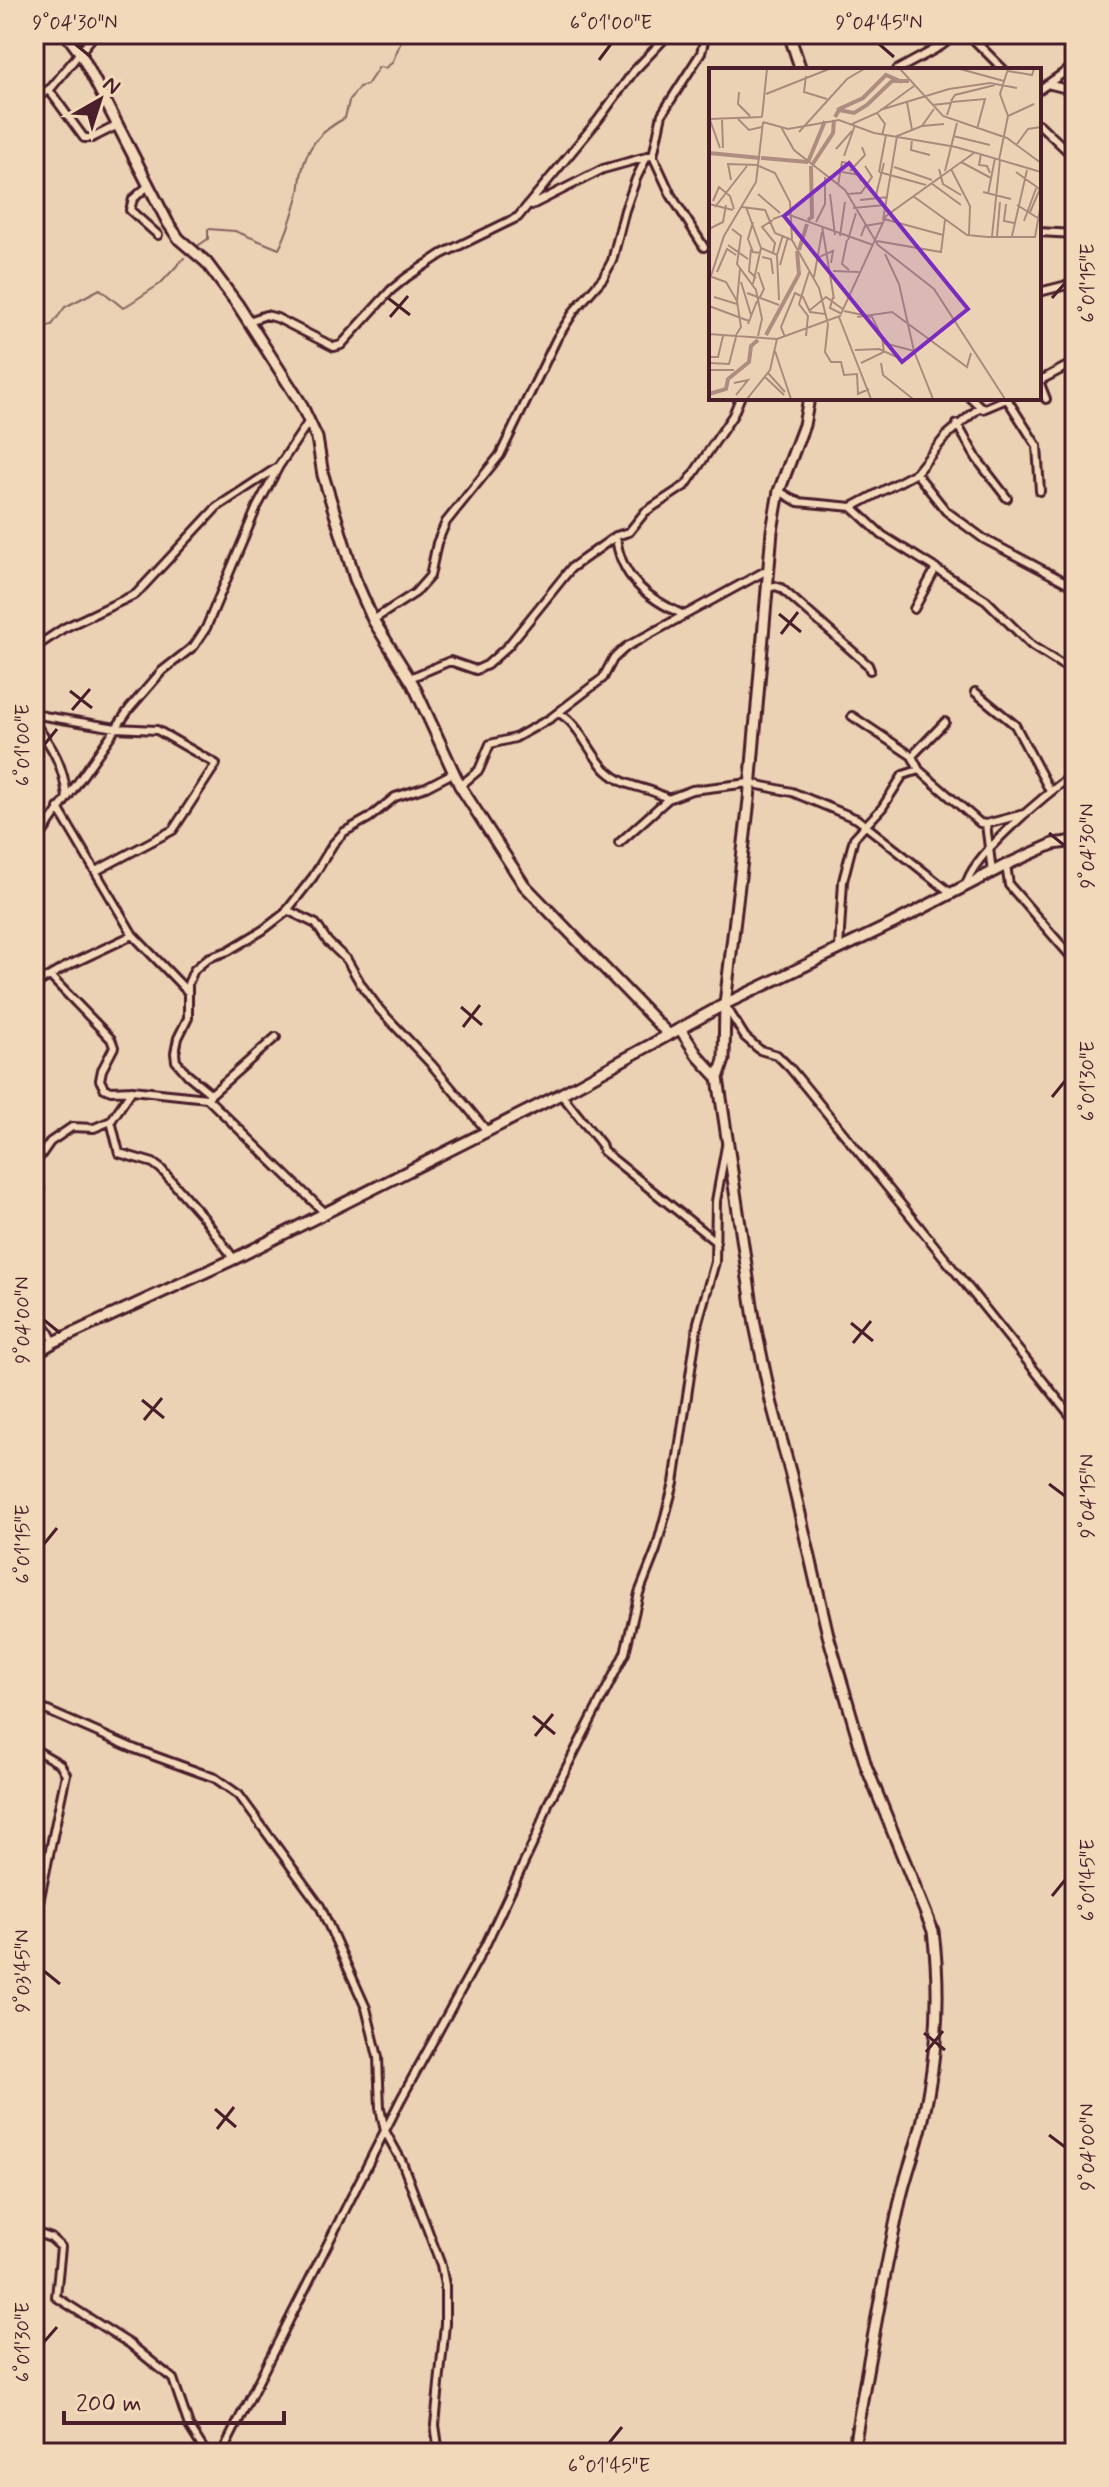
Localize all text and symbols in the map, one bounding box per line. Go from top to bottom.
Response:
text: 9°04'30"N [32,10,118,37]
text: 6°01'00"E [570,10,652,37]
text: 9°04'45"N [835,10,923,37]
north arrow [60,60,140,140]
inset map [709,68,1041,400]
text: N [97,71,126,102]
text: 6°01'15"E [1075,243,1102,323]
text: 6°01'00"E [10,704,37,786]
text: 9°04'30"N [1075,803,1102,889]
text: 6°01'30"E [1075,1041,1102,1121]
text: 9°04'00"N [10,1276,37,1364]
text: 9°04'15"N [1075,1454,1102,1538]
text: 6°01'15"E [10,1504,37,1584]
text: 6°01'45"E [1075,1839,1102,1921]
text: 9°03'45"N [10,1929,37,2013]
text: 9°04'00"N [1075,2103,1102,2191]
text: 6°01'30"E [10,2302,37,2382]
scale bar [64,2375,284,2425]
text: 200 m [76,2389,142,2420]
text: 6°01'45"E [568,2453,650,2480]

